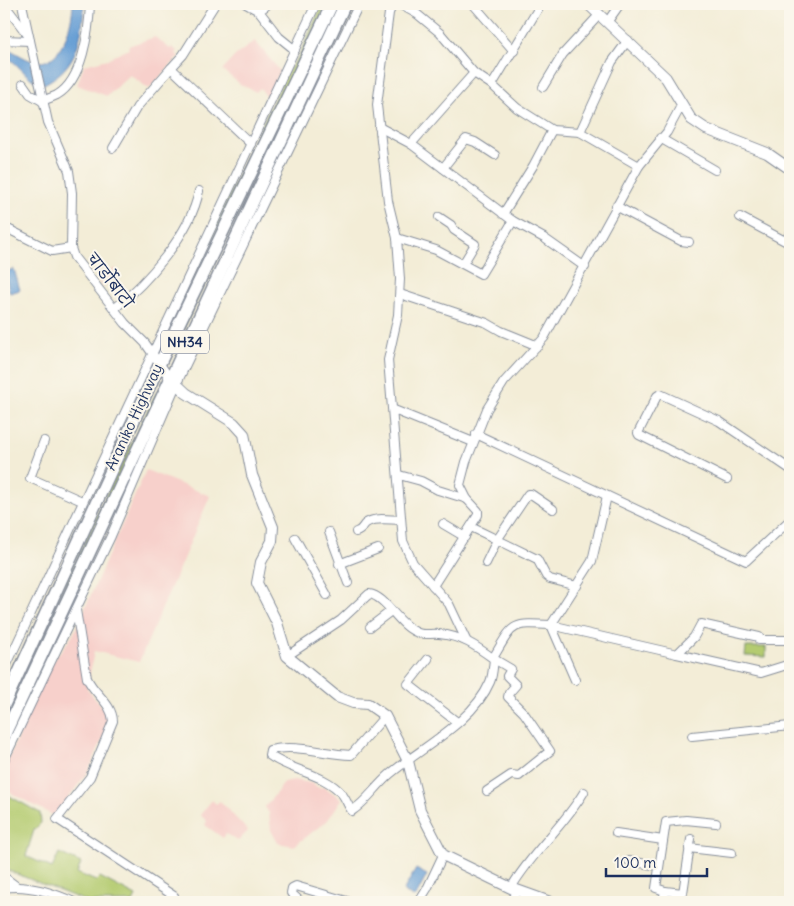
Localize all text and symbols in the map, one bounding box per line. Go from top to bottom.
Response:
street label: चार्डोबाटो [83,247,140,312]
road number: NH34 [161,331,209,354]
street label: Araniko Highway [101,360,167,473]
scale bar [606,846,708,878]
text: 100 m [614,853,656,872]

